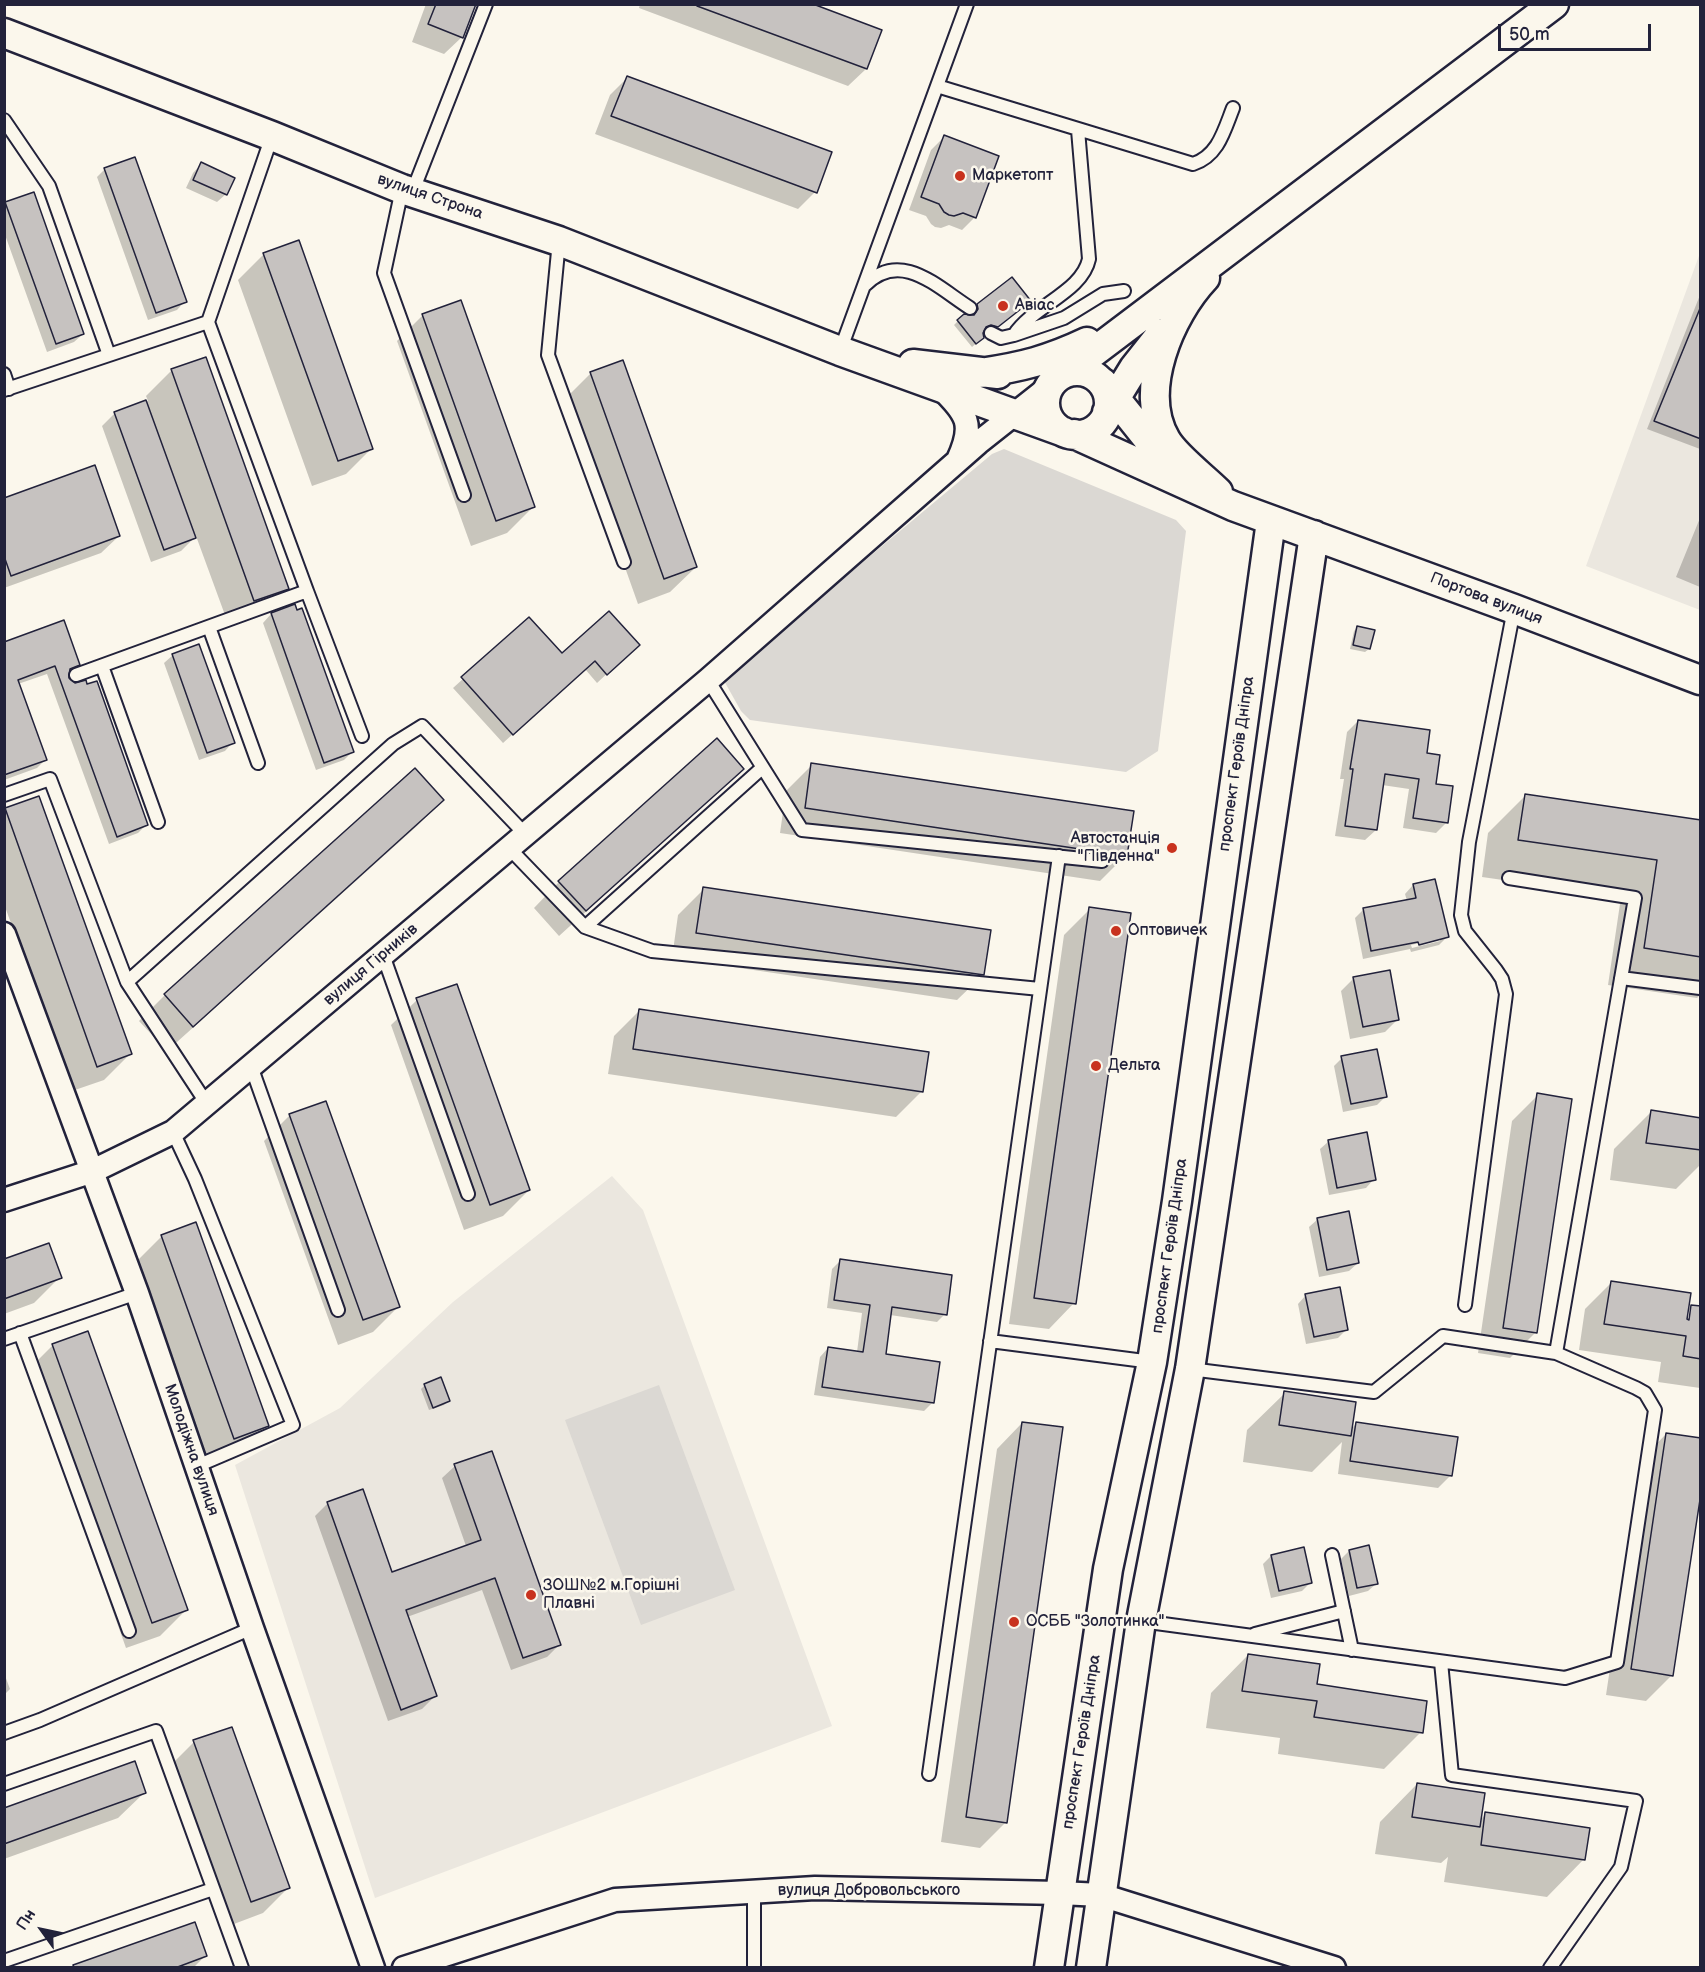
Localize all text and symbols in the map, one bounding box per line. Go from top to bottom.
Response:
scale bar [1501,12,1654,50]
text: 50 m [1509,24,1550,45]
place label: Маркетопт [972,166,1053,186]
marker: Маркетопт [953,169,967,183]
street label: вулиця Строна [375,170,485,224]
place label: Авіас [1015,296,1054,316]
marker: Авіас [996,299,1010,313]
street label: Портова вулиця [1427,569,1545,629]
street label: проспект Героїв Дніпра [1215,675,1259,853]
place label: Автостанція "Південна" [1071,829,1160,867]
marker: Автостанція "Південна" [1165,841,1179,855]
street label: вулиця Гірників [320,920,422,1010]
place label: Оптовичек [1128,921,1207,941]
marker: Оптовичек [1109,924,1123,938]
place label: Дельта [1108,1056,1160,1076]
marker: Дельта [1089,1059,1103,1073]
street label: проспект Героїв Дніпра [1148,1157,1192,1335]
street label: Молодіжна вулиця [159,1382,223,1518]
place label: ЗОШ№2 м.Горішні Плавні [543,1576,679,1614]
marker: ЗОШ№2 м.Горішні Плавні [524,1588,538,1602]
place label: ОСББ "Золотинка" [1026,1612,1165,1632]
marker: ОСББ "Золотинка" [1007,1615,1021,1629]
street label: проспект Героїв Дніпра [1059,1653,1105,1831]
street label: вулиця Добровольського [778,1881,960,1901]
north arrow [12,1900,72,1960]
text: Пн [13,1906,40,1934]

